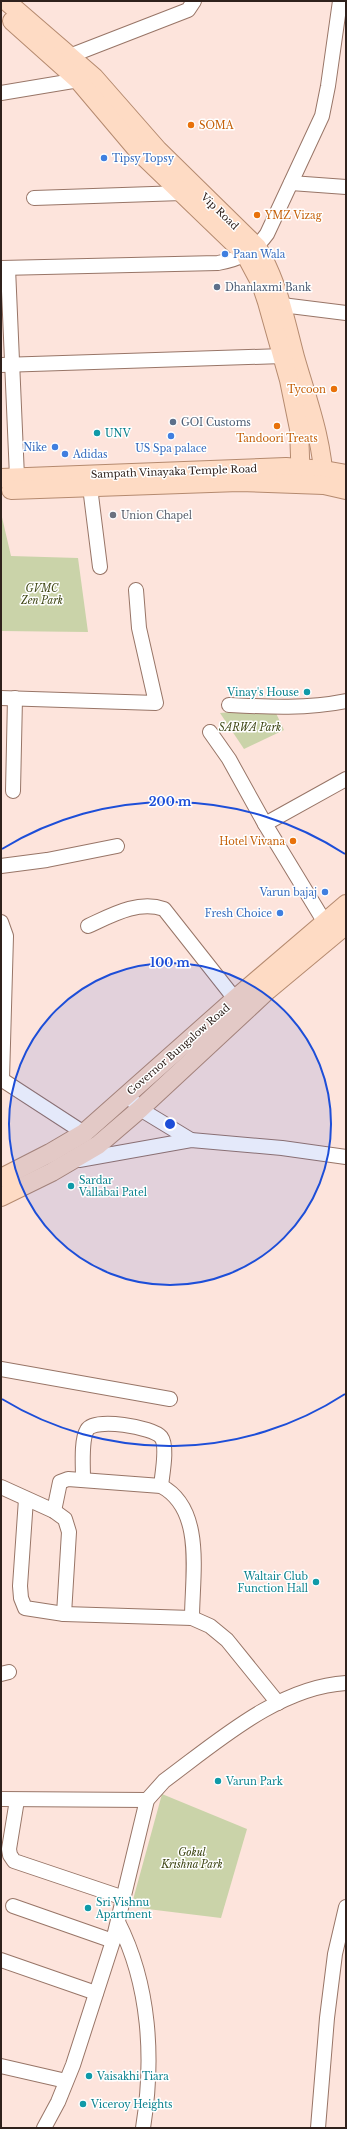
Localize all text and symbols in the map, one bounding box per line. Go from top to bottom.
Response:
place label: SOMA [199,119,234,132]
marker: SOMA [186,120,196,130]
place label: Tipsy Topsy [112,152,175,165]
marker: Tipsy Topsy [99,153,109,163]
street label: Vip Road [197,190,241,233]
place label: YMZ Vizag [264,209,323,222]
marker: YMZ Vizag [252,210,262,220]
place label: Paan Wala [233,248,286,261]
marker: Paan Wala [220,249,230,259]
place label: Dhanlaxmi Bank [225,281,312,294]
marker: Dhanlaxmi Bank [212,282,222,292]
place label: Tycoon [287,383,326,396]
marker: Tycoon [329,384,339,394]
place label: GOI Customs [181,416,251,429]
marker: GOI Customs [168,417,178,427]
marker: Tandoori Treats [272,421,282,431]
place label: UNV [105,427,131,440]
marker: UNV [92,428,102,438]
marker: US Spa palace [166,431,176,441]
place label: Tandoori Treats [236,432,318,445]
place label: Nike [23,441,47,454]
marker: Nike [50,442,60,452]
place label: US Spa palace [135,442,207,455]
place label: Adidas [72,448,108,461]
marker: Adidas [60,449,70,459]
street label: Sampath Vinayaka Temple Road [91,462,258,481]
place label: Union Chapel [121,509,192,522]
marker: Union Chapel [108,510,118,520]
park label: GVMC Zen Park [20,582,63,607]
place label: Vinay's House [226,686,299,699]
marker: Vinay's House [302,687,312,697]
park label: SARWA Park [219,721,281,734]
text: 200 m [149,794,192,809]
place label: Hotel Vivana [219,835,285,848]
marker: Hotel Vivana [288,836,298,846]
place label: Varun bajaj [259,886,317,899]
marker: Varun bajaj [320,887,330,897]
place label: Fresh Choice [205,907,272,920]
marker: Fresh Choice [275,908,285,918]
text: 100 m [150,955,191,970]
street label: Governor Bungalow Road [124,1001,233,1098]
centre of rings [163,1117,177,1131]
place label: Sardar Vallabai Patel [78,1174,147,1199]
marker: Sardar Vallabai Patel [66,1181,76,1191]
place label: Waltair Club Function Hall [238,1570,308,1595]
marker: Waltair Club Function Hall [311,1577,321,1587]
place label: Varun Park [225,1775,284,1788]
marker: Varun Park [213,1776,223,1786]
park label: Gokul Krishna Park [160,1846,223,1871]
place label: Sri Vishnu Apartment [95,1896,152,1921]
marker: Sri Vishnu Apartment [83,1903,93,1913]
place label: Vaisakhi Tiara [96,2070,169,2083]
marker: Vaisakhi Tiara [84,2071,94,2081]
place label: Viceroy Heights [90,2098,173,2111]
marker: Viceroy Heights [78,2099,88,2109]

